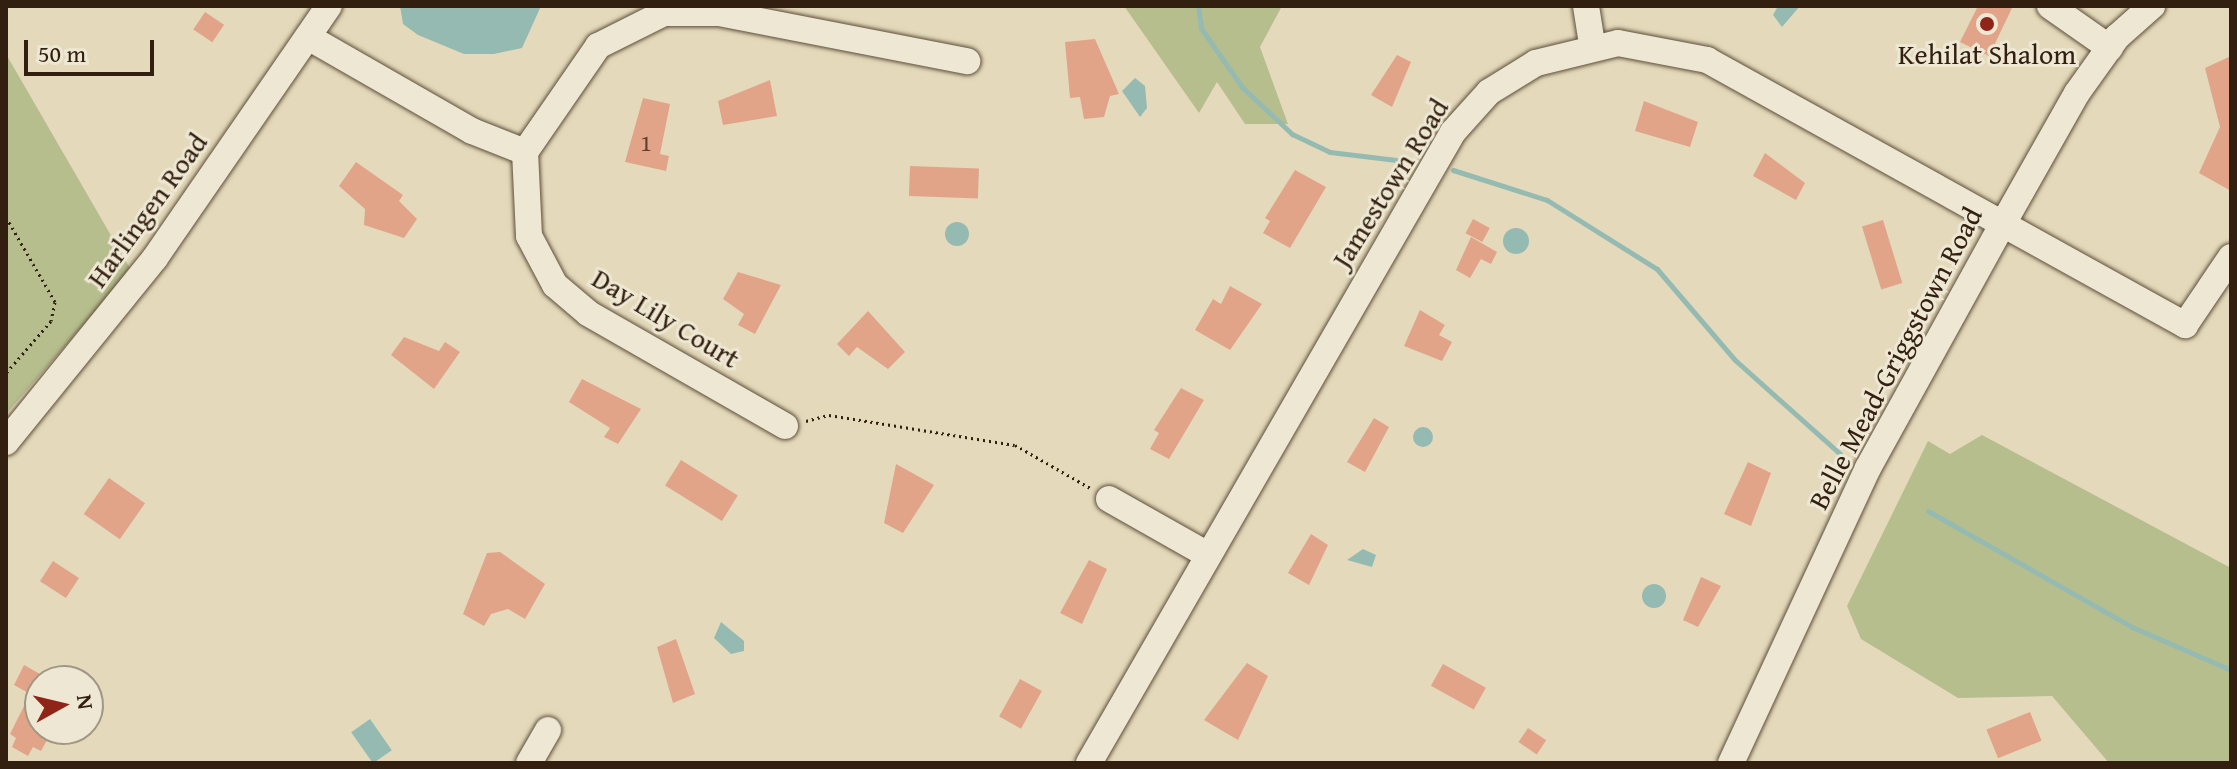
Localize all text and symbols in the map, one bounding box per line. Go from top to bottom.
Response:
marker: Kehilat Shalom [1978,15,1996,33]
scale bar [28,24,158,74]
text: 50 m [38,36,86,71]
place label: Kehilat Shalom [1898,37,2076,71]
street label: Jamestown Road [1325,92,1455,274]
street label: Harlingen Road [80,126,214,294]
house number: 1 [640,129,652,157]
street label: Belle Mead-Griggstown Road [1801,201,1989,515]
street label: Day Lily Court [586,261,746,375]
north arrow [24,665,104,745]
text: N [69,692,103,711]

